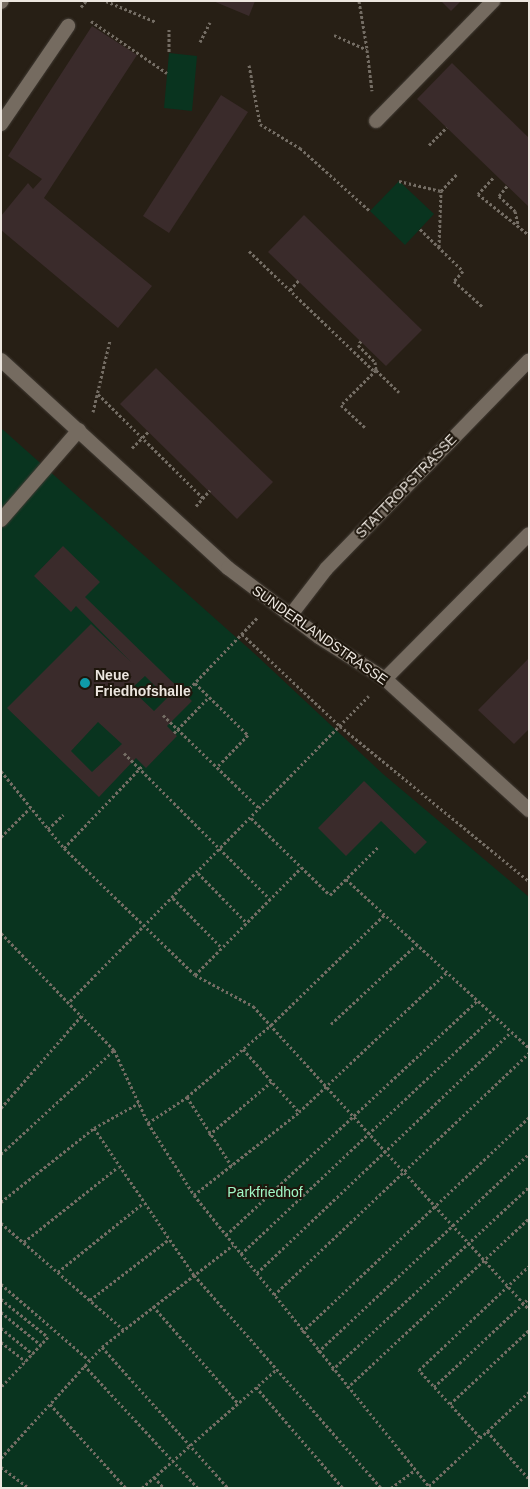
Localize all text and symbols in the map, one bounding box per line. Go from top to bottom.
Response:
street label: STATTROPSTRASSE [352,431,460,541]
street label: SUNDERLANDSTRASSE [249,582,391,688]
place label: Neue Friedhofshalle [95,667,191,700]
marker: Neue Friedhofshalle [79,677,91,689]
park label: Parkfriedhof [227,1184,303,1200]

